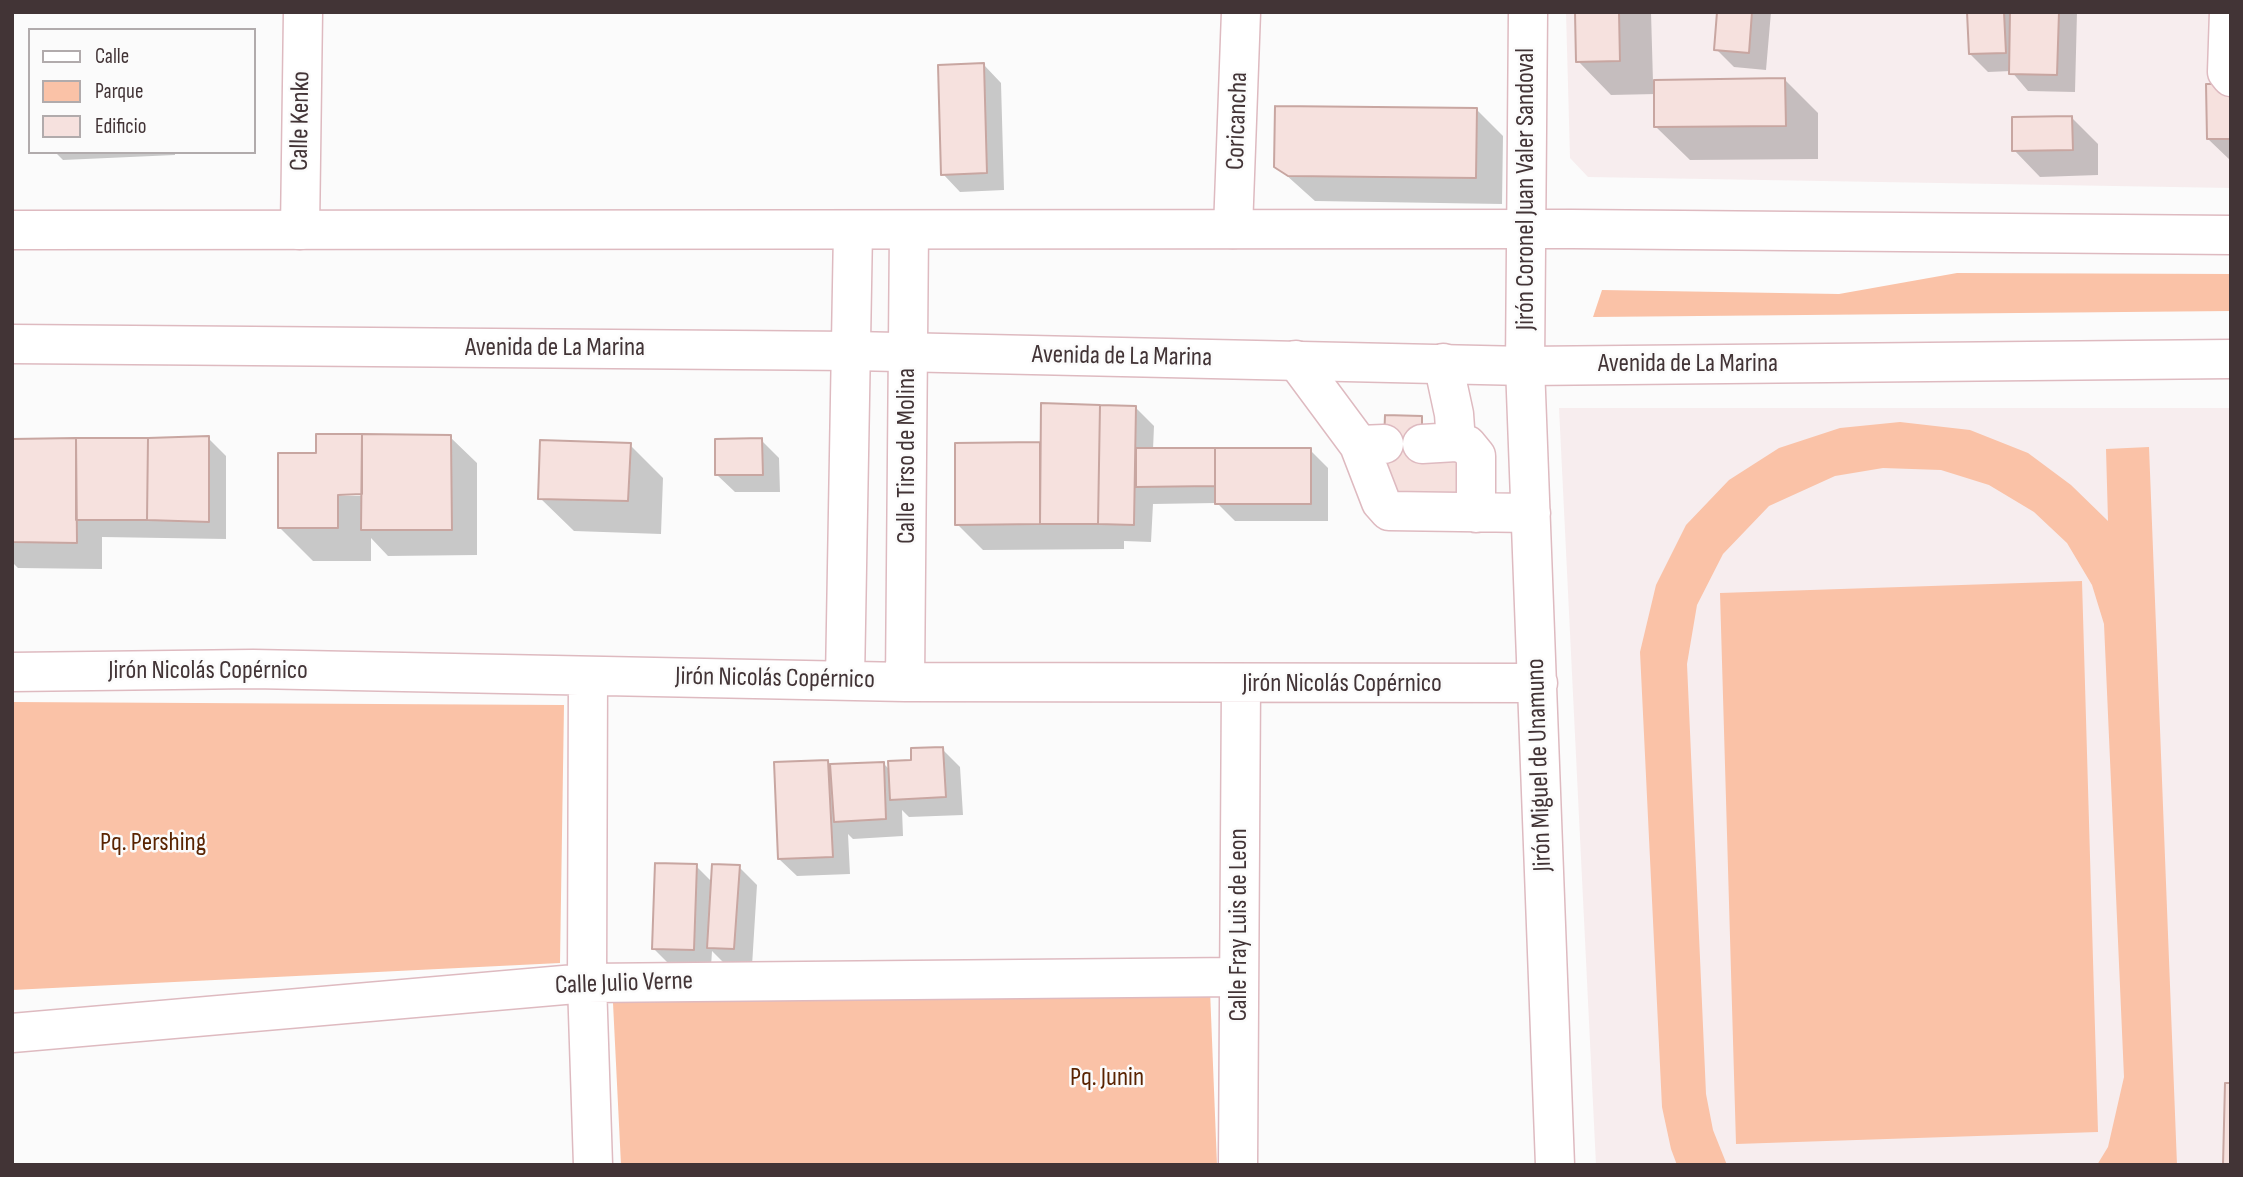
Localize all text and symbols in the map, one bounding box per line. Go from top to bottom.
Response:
legend [28,28,256,154]
text: Calle [95,44,129,69]
street label: Jirón Coronel Juan Valer Sandoval [1510,48,1542,330]
street label: Calle Kenko [285,71,317,171]
street label: Coricancha [1221,71,1255,171]
text: Parque [95,79,143,104]
text: Edificio [95,114,146,139]
street label: Avenida de La Marina [465,332,645,364]
street label: Avenida de La Marina [1032,340,1212,374]
street label: Avenida de La Marina [1598,348,1778,380]
street label: Calle Tirso de Molina [891,368,923,544]
street label: Jirón Nicolás Copérnico [108,655,308,687]
street label: Jirón Miguel de Unamuno [1521,658,1559,872]
street label: Jirón Nicolás Copérnico [675,662,875,696]
street label: Jirón Nicolás Copérnico [1242,668,1442,700]
park label: Pq. Pershing [100,827,206,859]
street label: Calle Fray Luis de Leon [1223,828,1255,1022]
street label: Calle Julio Verne [554,966,694,1002]
park label: Pq. Junin [1070,1062,1144,1094]

